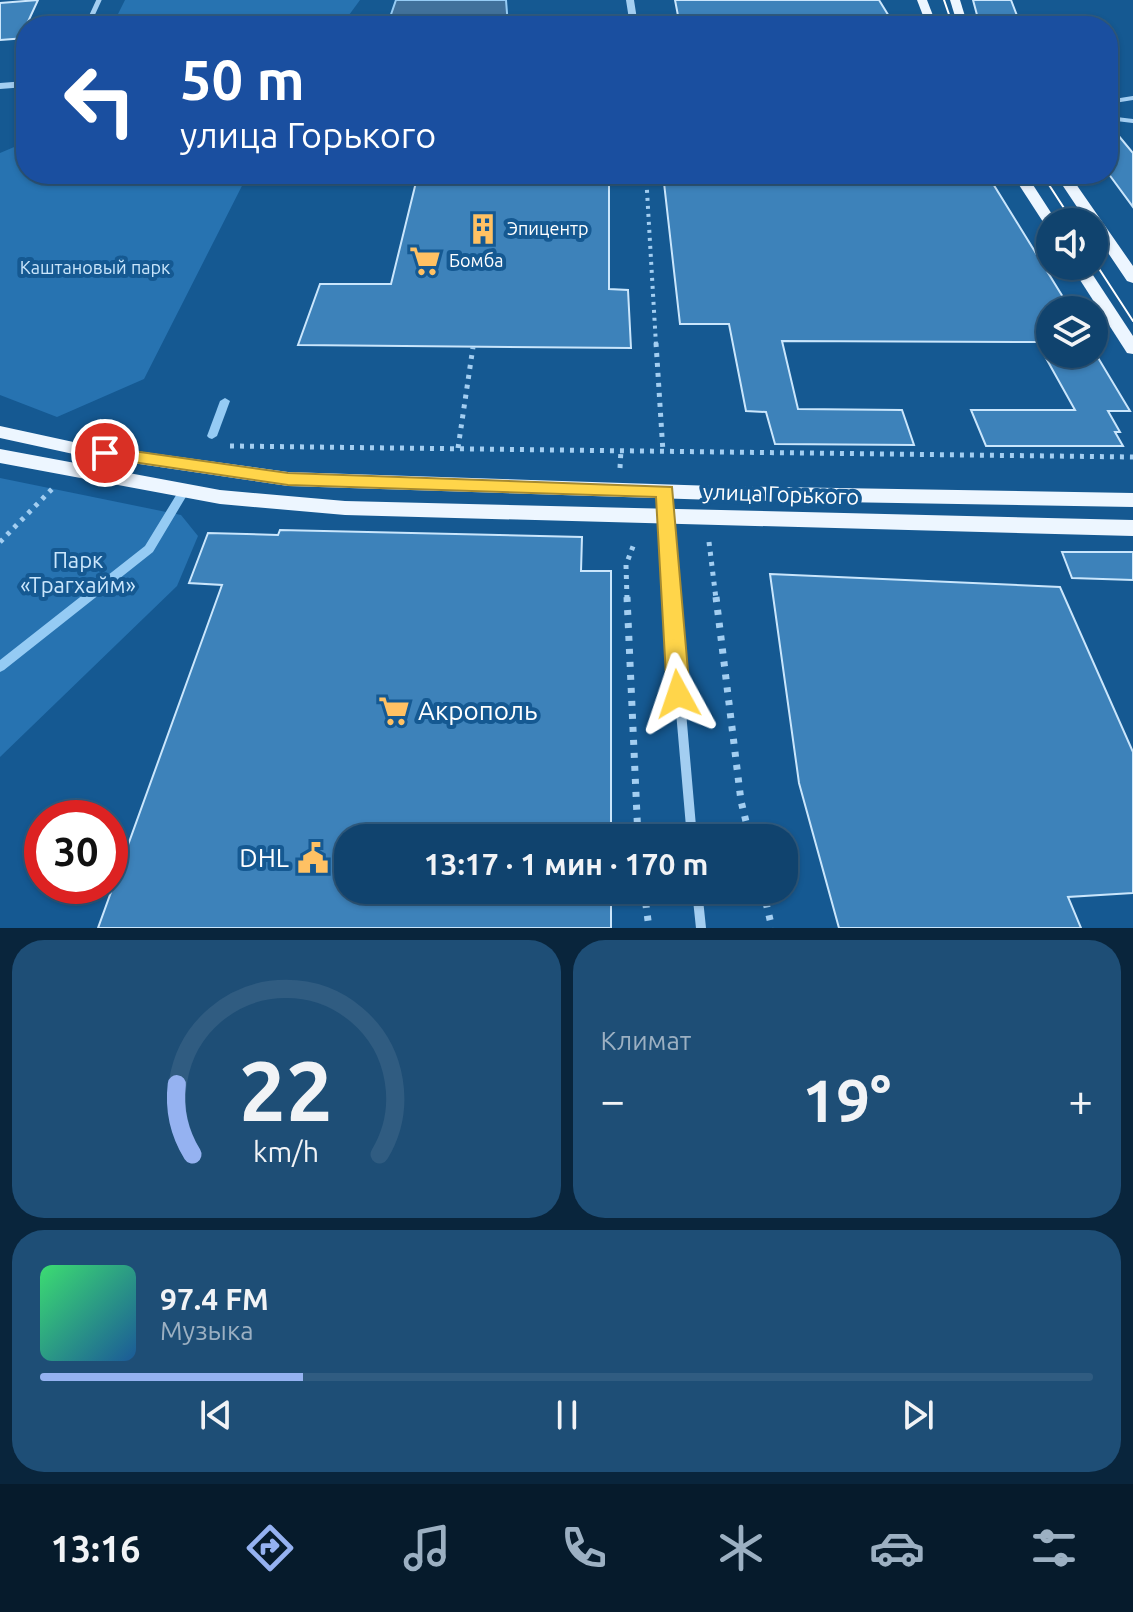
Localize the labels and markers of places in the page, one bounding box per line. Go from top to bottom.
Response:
building icon: Эпицентр [466,212,500,246]
place label: Эпицентр [507,218,588,238]
supermarket icon: Бомба [408,244,442,278]
place label: Бомба [449,250,504,270]
pin [71,419,139,487]
supermarket icon: Акрополь [377,694,411,728]
place label: Акрополь [418,696,538,725]
public building icon: DHL [296,841,330,875]
place label: DHL [239,843,289,872]

